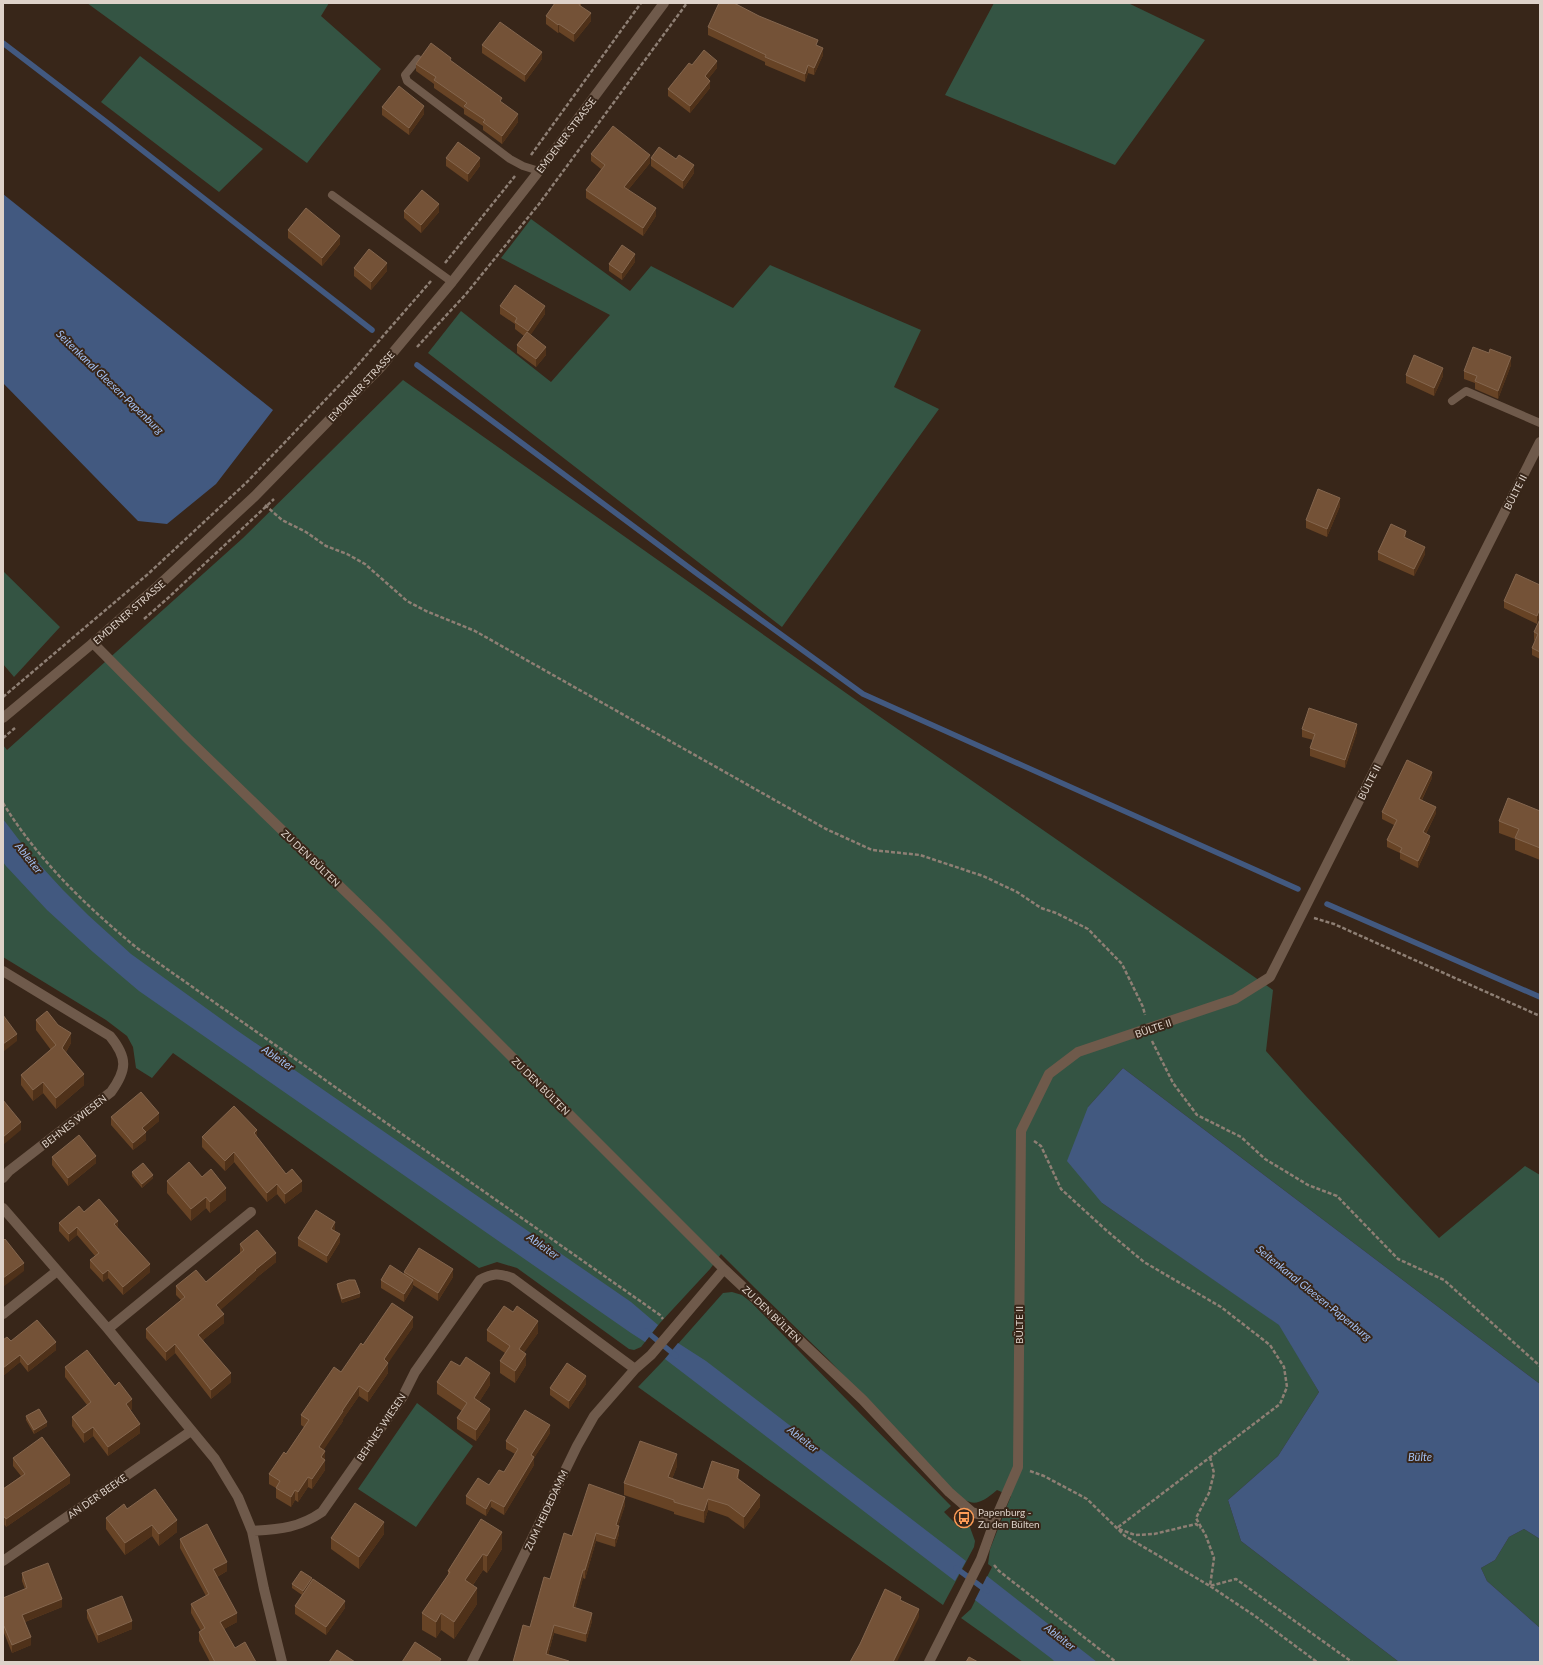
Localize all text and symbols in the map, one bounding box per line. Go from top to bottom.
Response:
street label: EMDENER STRASSE [534,95,599,175]
water label: Seitenkanal Gleesen-Papenburg [54,327,167,437]
street label: EMDENER STRASSE [325,348,397,424]
street label: BÜLTE II [1501,472,1529,512]
street label: EMDENER STRASSE [90,577,168,647]
street label: BÜLTE II [1355,762,1383,802]
street label: ZU DEN BÜLTEN [279,827,343,889]
water label: Ableiter [12,839,46,876]
street label: BÜLTE II [1133,1016,1173,1040]
water label: Ableiter [259,1042,297,1073]
street label: ZU DEN BÜLTEN [510,1055,572,1117]
street label: BEHNES WIESEN [39,1092,109,1150]
water label: Ableiter [524,1229,562,1261]
water label: Seitenkanal Gleesen-Papenburg [1254,1242,1375,1343]
street label: ZU DEN BÜLTEN [740,1283,804,1345]
street label: BÜLTE II [1013,1306,1025,1344]
street label: BEHNES WIESEN [354,1391,408,1463]
water label: Ableiter [784,1422,822,1455]
water label: Bülte [1408,1450,1432,1463]
street label: ZUM HEIDEDAMM [522,1468,570,1552]
street label: AN DER BEEKE [65,1471,129,1521]
place label: Papenburg - Zu den Bülten [978,1506,1040,1530]
bus stop icon: Papenburg - Zu den Bülten [953,1507,975,1529]
water label: Ableiter [1041,1620,1079,1653]

